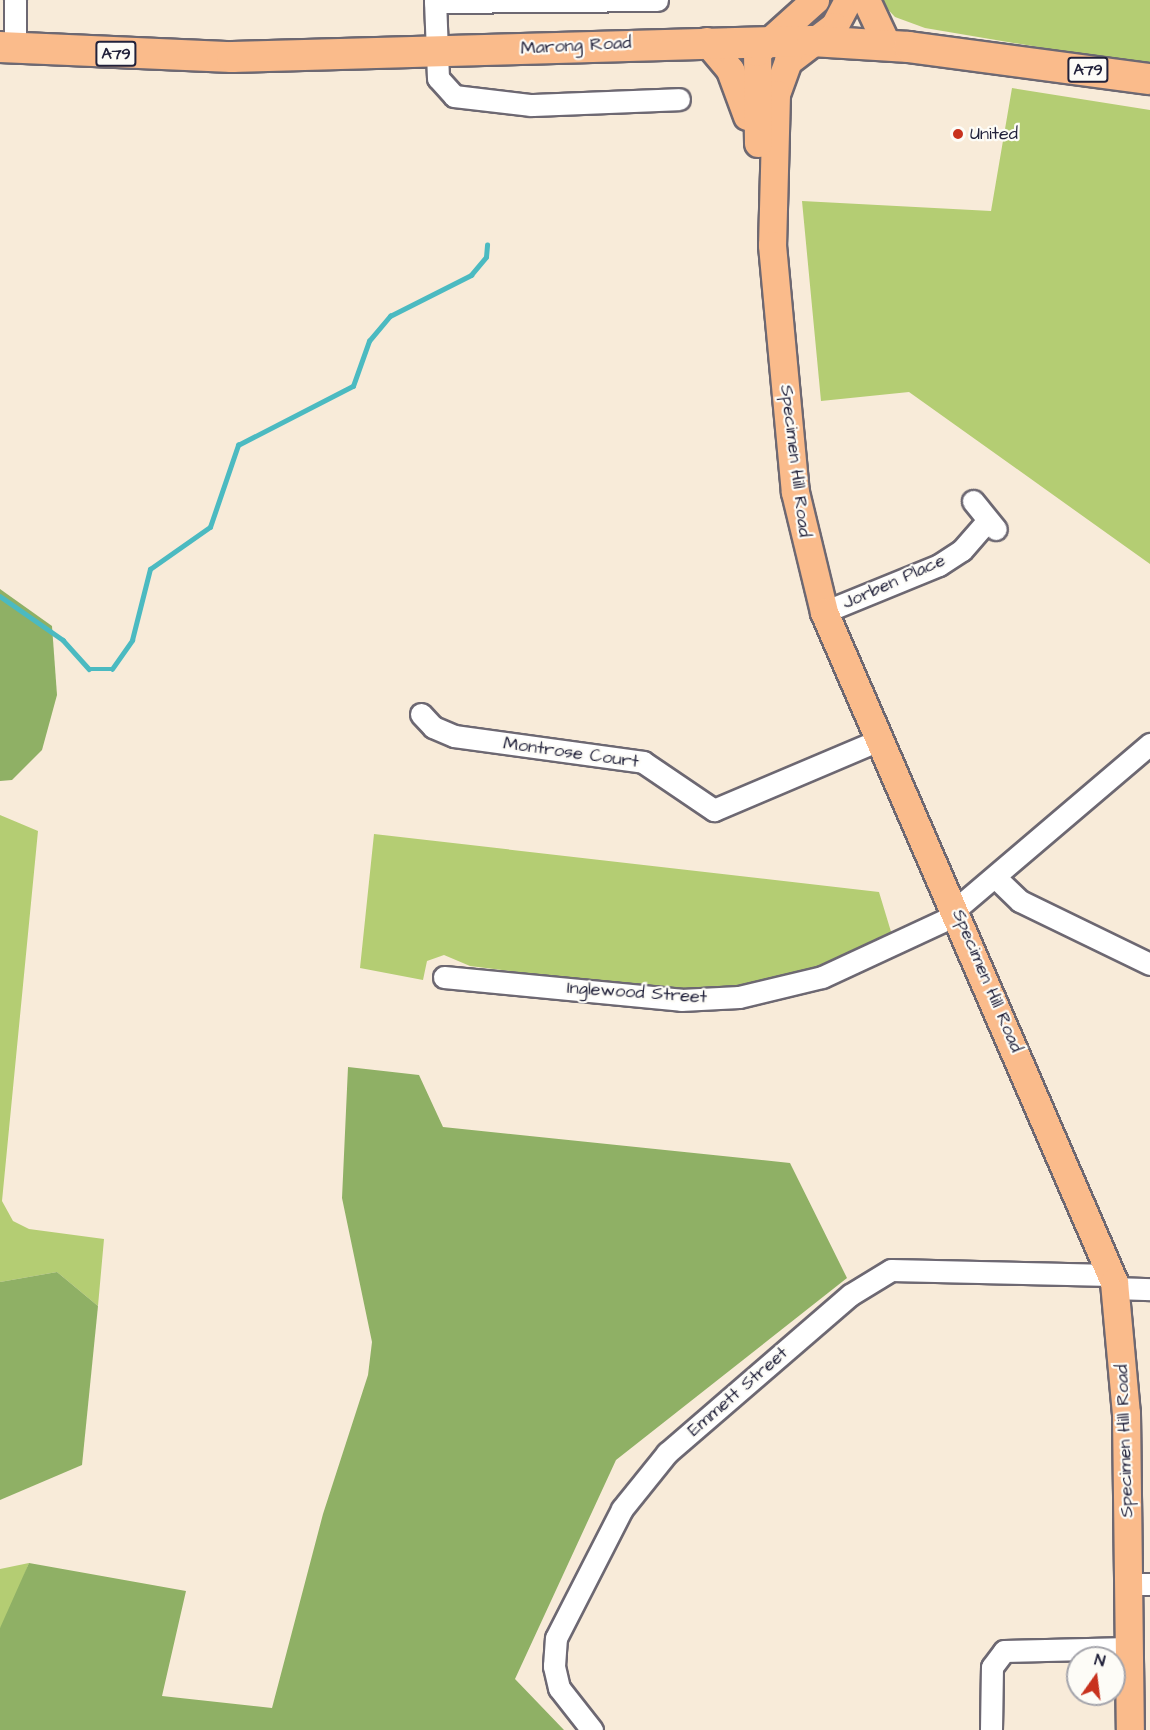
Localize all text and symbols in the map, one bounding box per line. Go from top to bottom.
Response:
street label: Marong Road [520,32,632,60]
road number: A79 [95,41,137,67]
road number: A79 [1067,57,1109,83]
place label: United [970,123,1018,145]
marker: United [951,127,965,141]
street label: Specimen Hill Road [775,384,815,538]
street label: Jorben Place [839,550,949,614]
street label: Montrose Court [502,733,640,773]
street label: Specimen Hill Road [947,906,1027,1056]
street label: Inglewood Street [566,977,708,1009]
street label: Emmett Street [683,1343,793,1441]
street label: Specimen Hill Road [1112,1364,1138,1518]
north arrow [1066,1646,1126,1706]
text: N [1092,1649,1107,1672]

